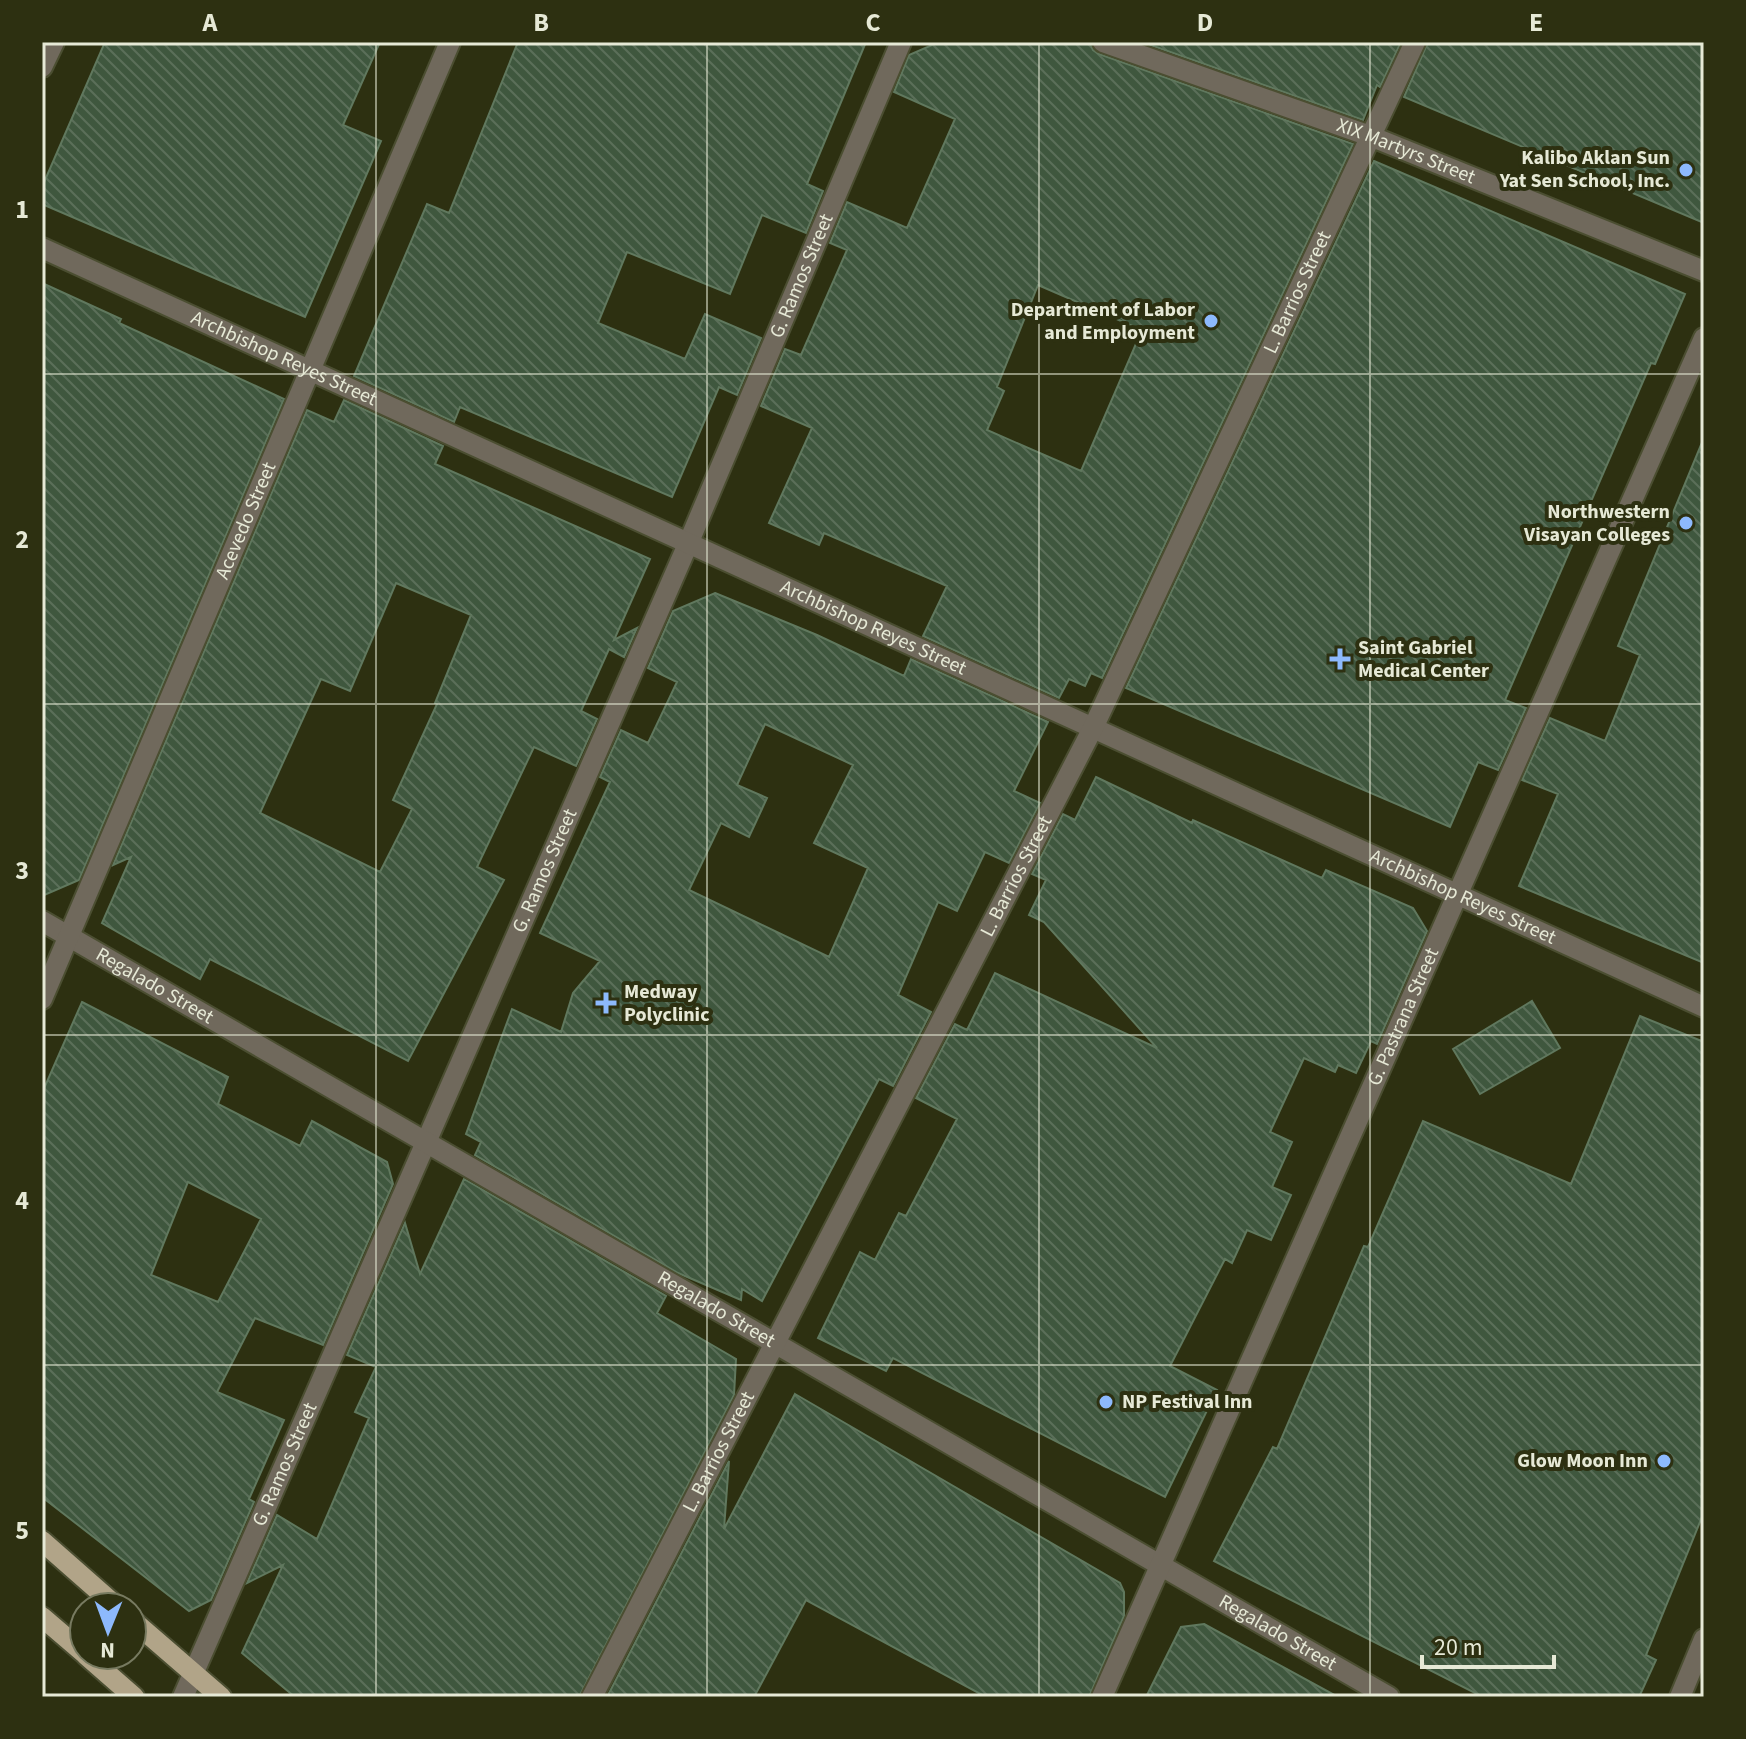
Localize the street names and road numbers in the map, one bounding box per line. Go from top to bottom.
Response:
street label: XIX Martyrs Street [1333,111,1480,191]
street label: G. Ramos Street [763,209,841,342]
street label: L. Barrios Street [1257,226,1338,358]
street label: Archbishop Reyes Street [186,304,382,413]
street label: Acevedo Street [209,457,283,584]
street label: Archbishop Reyes Street [776,573,971,682]
street label: G. Ramos Street [505,804,584,937]
street label: L. Barrios Street [973,811,1059,942]
street label: Archbishop Reyes Street [1365,842,1561,952]
street label: Regalado Street [90,941,219,1031]
street label: G. Pastrana Street [1360,943,1446,1090]
street label: Regalado Street [652,1264,781,1355]
street label: L. Barrios Street [676,1386,762,1517]
street label: G. Ramos Street [245,1398,324,1531]
street label: Regalado Street [1213,1588,1342,1678]

